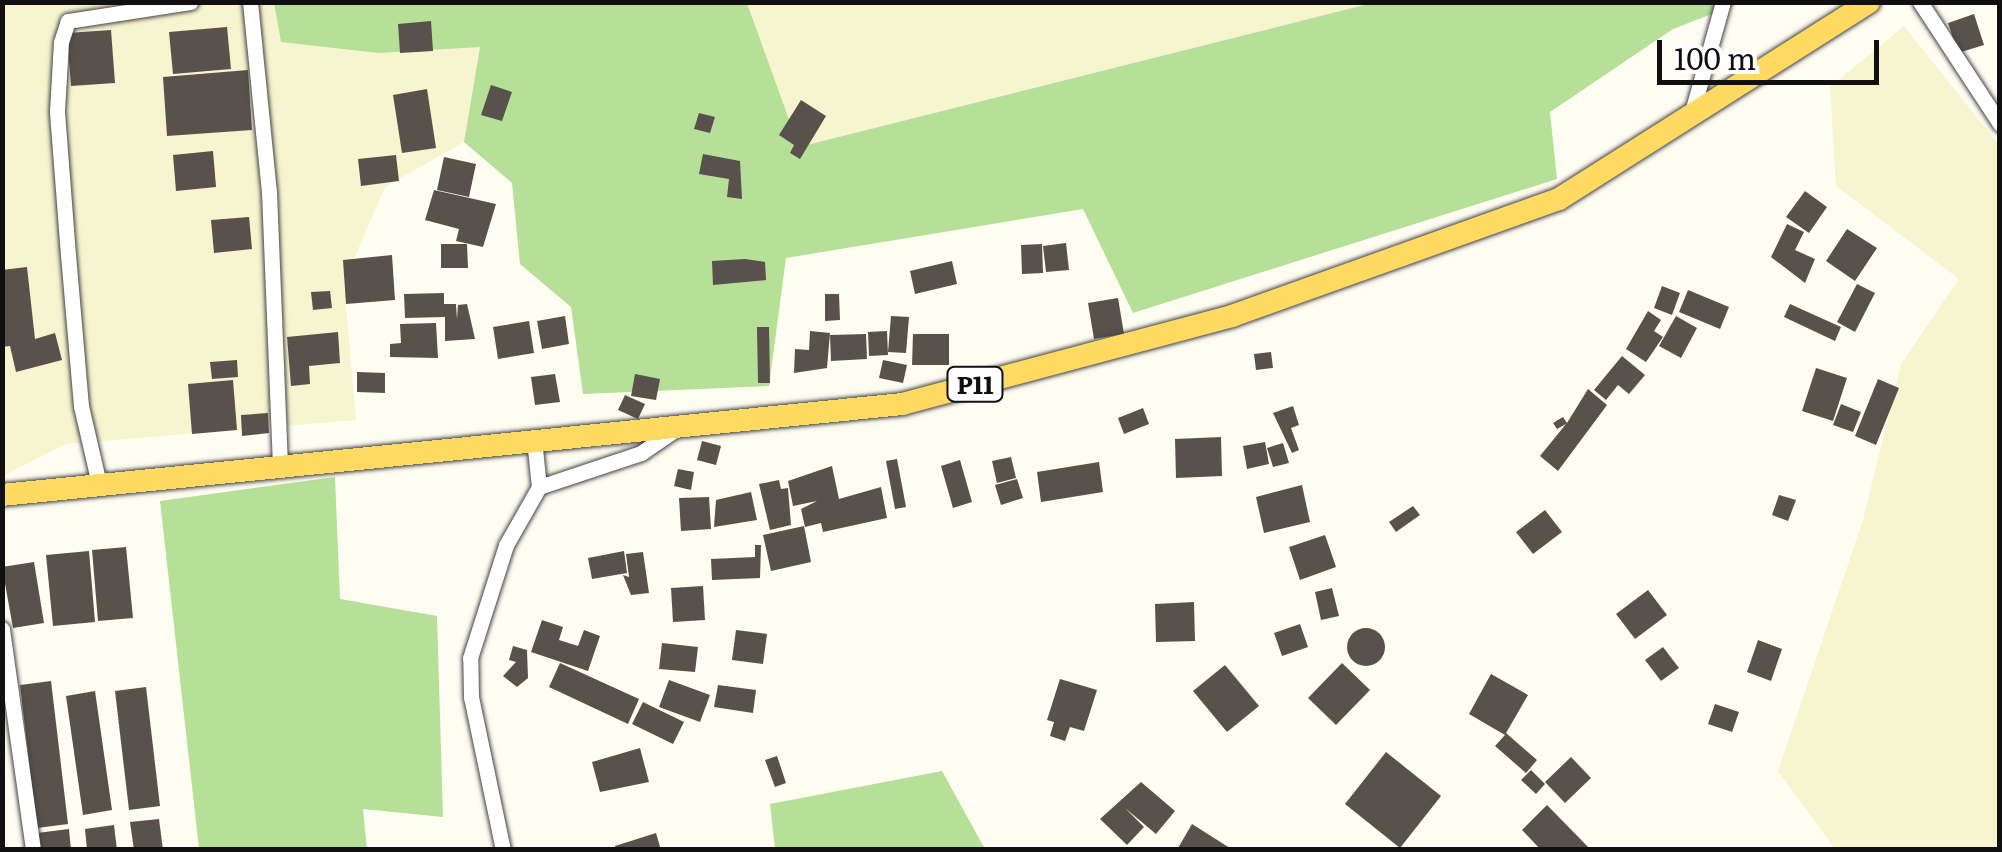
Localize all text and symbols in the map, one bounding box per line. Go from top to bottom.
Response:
scale bar [1662,20,1884,82]
text: 100 m [1674,35,1756,79]
road number: P11 [945,364,1005,404]

